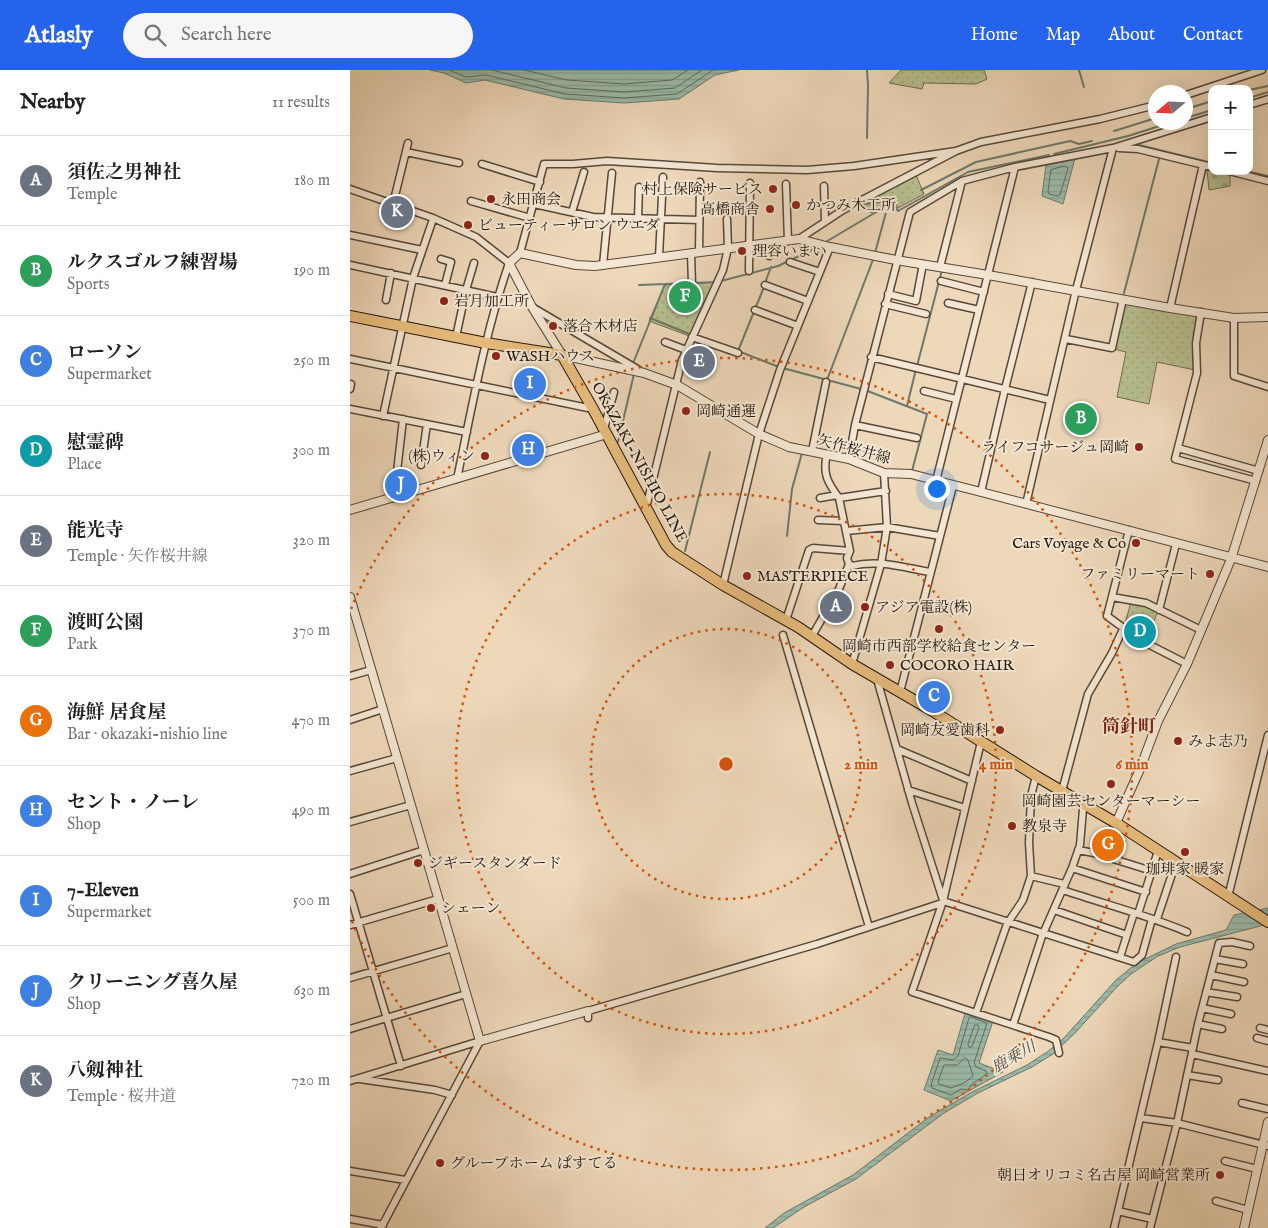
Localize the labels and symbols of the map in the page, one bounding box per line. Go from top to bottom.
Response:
north arrow [1148,85,1193,130]
place label: 村上保険サービス [643,180,763,199]
marker: 村上保険サービス [767,183,779,195]
place label: 永田商会 [501,190,561,209]
pin: K [381,193,413,231]
marker: 永田商会 [485,193,497,205]
place label: かつみ木工所 [806,196,896,215]
marker: かつみ木工所 [790,199,802,211]
place label: 高橋商舎 [700,200,760,219]
marker: 高橋商舎 [764,203,776,215]
place label: ビューティーサロン ウエダ [478,216,660,235]
marker: ビューティーサロン ウエダ [462,219,474,231]
place label: 理容いまい [752,242,827,261]
marker: 理容いまい [736,245,748,257]
pin: F [669,278,701,316]
place label: 岩月加工所 [454,292,529,311]
marker: 岩月加工所 [438,295,450,307]
place label: 落合木材店 [563,317,638,336]
marker: 落合木材店 [547,320,559,332]
pin: E [683,343,715,381]
place label: WASHハウス [506,347,595,366]
marker: WASHハウス [490,350,502,362]
pin: I [514,365,546,403]
street label: OKAZAKI-NISHIO LINE [587,379,692,546]
pin: B [1065,400,1097,438]
place label: 岡崎通運 [696,402,756,421]
marker: 岡崎通運 [680,405,692,417]
pin: H [512,431,544,469]
street label: 矢作桜井線 [815,431,893,468]
place label: ライフコサージュ岡崎 [981,438,1129,457]
marker: ライフコサージュ岡崎 [1133,441,1145,453]
place label: (株)ウィン [408,447,475,466]
marker: (株)ウィン [479,450,491,462]
pin: J [385,466,417,504]
your location [924,476,950,502]
place label: Cars Voyage & Co [1012,534,1126,553]
marker: Cars Voyage & Co [1130,537,1142,549]
place label: ファミリーマート [1080,565,1200,584]
place label: MASTERPIECE [757,567,868,586]
marker: ファミリーマート [1204,568,1216,580]
marker: MASTERPIECE [741,570,753,582]
pin: A [820,588,852,626]
place label: アジア電設(株) [875,598,972,617]
marker: アジア電設(株) [859,601,871,613]
pin: D [1124,613,1156,651]
marker: 岡崎市西部学校給食センター [933,623,945,635]
place label: 岡崎市西部学校給食センター [842,637,1036,656]
place label: COCORO HAIR [900,656,1014,675]
marker: COCORO HAIR [884,659,896,671]
pin: C [918,678,950,716]
district label: 筒針町 [1102,716,1156,739]
place label: 岡崎友愛歯科 [900,721,990,740]
marker: 岡崎友愛歯科 [994,724,1006,736]
place label: みよ志乃 [1188,732,1248,751]
marker: みよ志乃 [1172,735,1184,747]
centre of rings [717,755,735,773]
text: 2 min [844,755,878,774]
text: 4 min [979,755,1013,774]
text: 6 min [1115,755,1149,774]
marker: 岡崎園芸センターマーシー [1105,778,1117,790]
place label: 岡崎園芸センターマーシー [1021,792,1201,811]
place label: 教泉寺 [1022,817,1067,836]
marker: 教泉寺 [1006,820,1018,832]
pin: G [1092,826,1124,864]
marker: 珈琲家 暖家 [1179,846,1191,858]
place label: ジギースタンダード [428,854,562,873]
marker: ジギースタンダード [412,857,424,869]
place label: 珈琲家 暖家 [1146,860,1224,879]
place label: シェーン [441,899,500,918]
marker: シェーン [425,902,437,914]
water label: 鹿乗川 [988,1036,1042,1078]
place label: グループホーム ぱすてる [450,1154,618,1173]
marker: グループホーム ぱすてる [434,1157,446,1169]
place label: 朝日オリコミ名古屋 岡崎営業所 [997,1166,1210,1185]
marker: 朝日オリコミ名古屋 岡崎営業所 [1214,1169,1226,1181]

